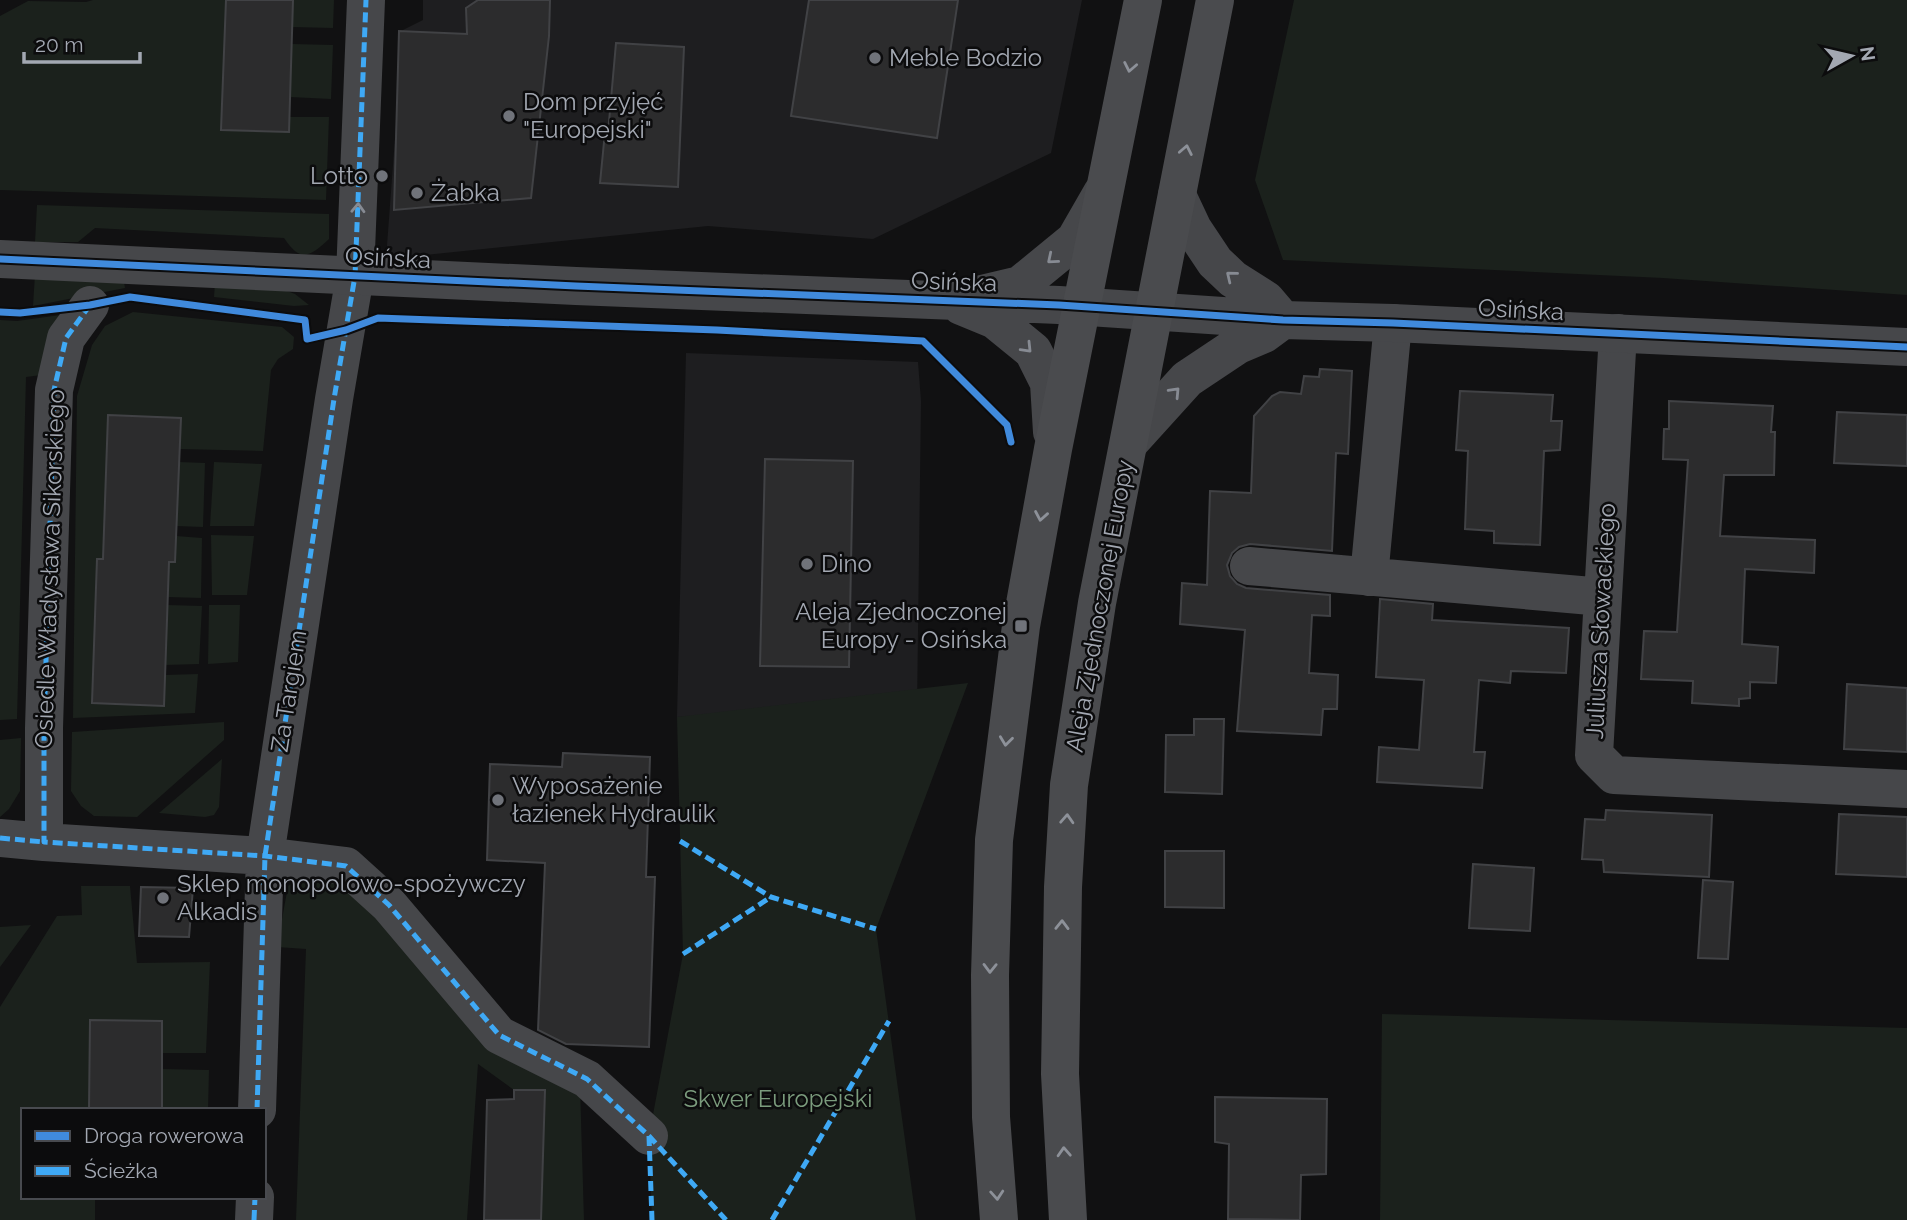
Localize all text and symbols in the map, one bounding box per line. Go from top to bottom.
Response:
scale bar [24,21,140,65]
north arrow [1816,21,1886,91]
text: 20 m [35,32,83,57]
place label: Meble Bodzio [889,43,1042,72]
text: N [1856,45,1880,62]
marker: Meble Bodzio [867,50,883,66]
one-way arrow [1123,61,1138,73]
place label: Dom przyjęć "Europejski" [523,87,663,144]
marker: Dom przyjęć "Europejski" [501,108,517,124]
one-way arrow [1177,144,1192,156]
place label: Lotto [310,161,368,190]
marker: Lotto [374,168,390,184]
place label: Żabka [431,178,500,207]
marker: Żabka [409,185,425,201]
one-way arrow [350,202,365,213]
street label: Osińska [344,241,432,274]
one-way arrow [1048,251,1061,263]
street label: Osińska [910,266,998,297]
one-way arrow [1227,272,1240,284]
street label: Osińska [1477,293,1565,326]
one-way arrow [1019,340,1032,353]
one-way arrow [1167,387,1179,400]
street label: Osiedle Władysława Sikorskiego [29,389,70,749]
street label: Aleja Zjednoczonej Europy [1060,458,1139,754]
street label: Juliusza Słowackiego [1580,502,1621,740]
one-way arrow [1034,510,1049,522]
place label: Dino [821,549,872,578]
marker: Dino [799,556,815,572]
place label: Aleja Zjednoczonej Europy - Osińska [795,597,1007,654]
marker: Aleja Zjednoczonej Europy - Osińska [1013,618,1029,634]
street label: Za Targiem [265,628,312,754]
one-way arrow [999,735,1014,747]
place label: Wyposażenie łazienek Hydraulik [512,771,716,828]
marker: Wyposażenie łazienek Hydraulik [490,792,506,808]
one-way arrow [1059,813,1074,824]
place label: Sklep monopolowo-spożywczy Alkadis [177,869,526,926]
marker: Sklep monopolowo-spożywczy Alkadis [155,890,171,906]
one-way arrow [1055,919,1070,930]
one-way arrow [983,962,998,973]
park label: Skwer Europejski [683,1084,873,1113]
legend [21,1108,266,1199]
text: Droga rowerowa [84,1123,244,1148]
one-way arrow [1057,1146,1072,1157]
text: Ścieżka [84,1158,158,1183]
one-way arrow [989,1190,1004,1201]

